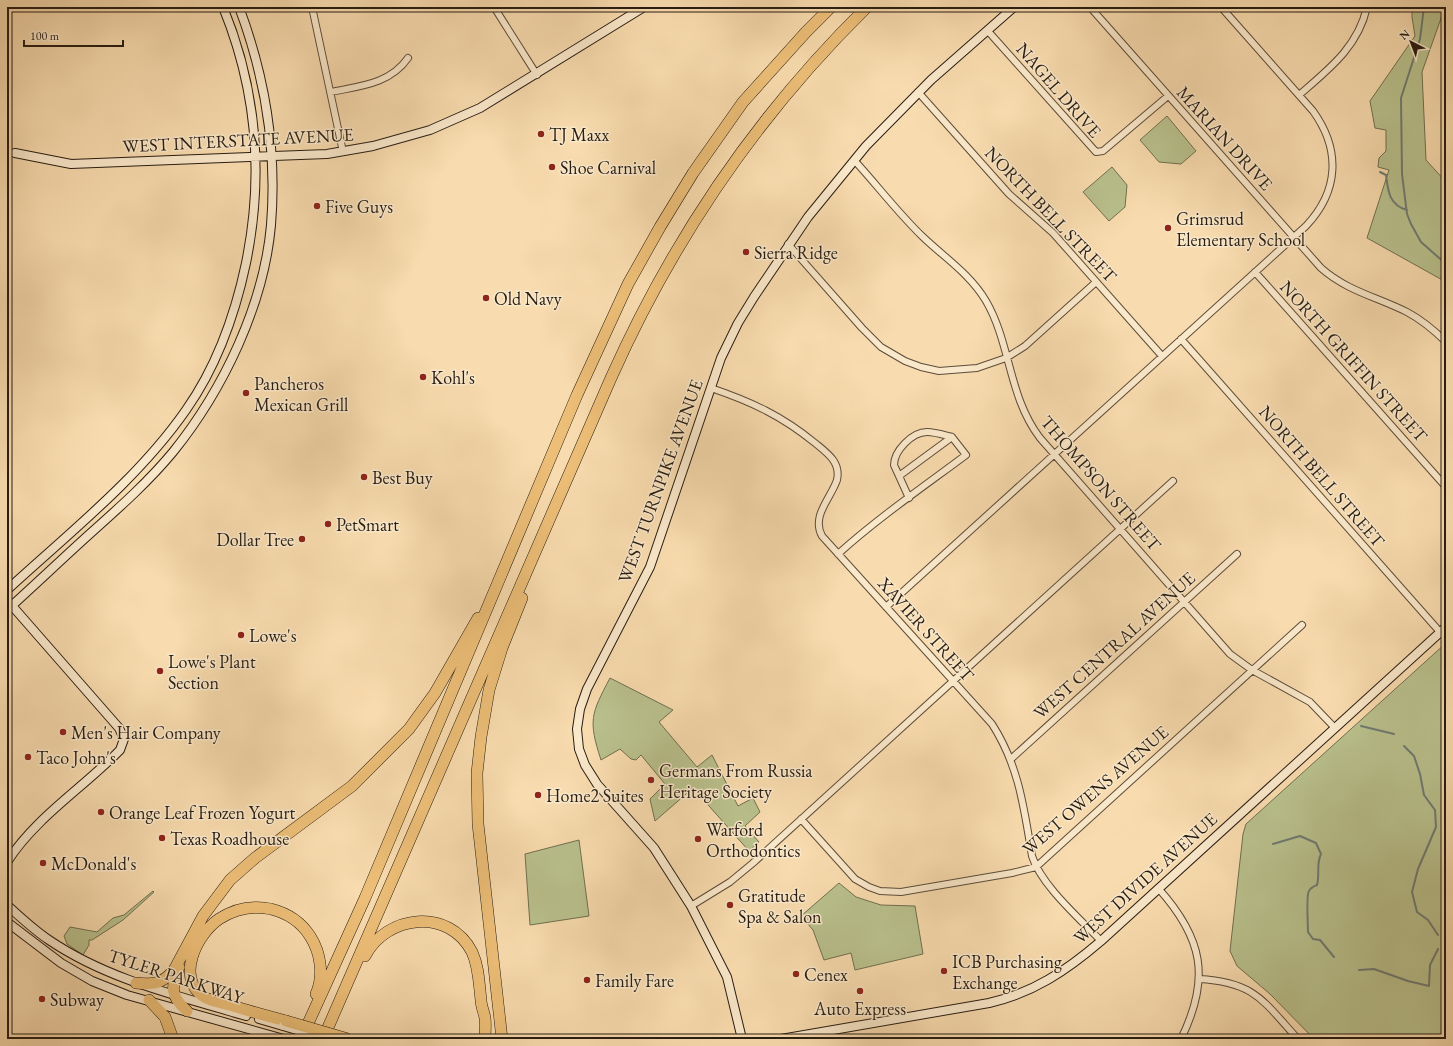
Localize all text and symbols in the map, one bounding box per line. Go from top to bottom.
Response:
scale bar [24,22,123,48]
north arrow [1391,22,1431,62]
text: N [1396,26,1412,43]
text: 100 m [30,28,60,44]
street label: NAGEL DRIVE [1012,38,1106,142]
street label: MARIAN DRIVE [1172,81,1278,195]
street label: WEST INTERSTATE AVENUE [122,122,354,158]
place label: TJ Maxx [549,123,610,146]
marker: TJ Maxx [536,129,546,139]
street label: NORTH BELL STREET [980,141,1123,287]
place label: Shoe Carnival [560,156,656,179]
marker: Shoe Carnival [547,162,557,172]
place label: Five Guys [325,195,393,218]
marker: Five Guys [312,201,322,211]
place label: Grimsrud Elementary School [1176,207,1305,251]
marker: Grimsrud Elementary School [1163,223,1173,233]
place label: Sierra Ridge [754,241,838,264]
marker: Sierra Ridge [741,247,751,257]
street label: NORTH GRIFFIN STREET [1275,276,1433,447]
place label: Old Navy [494,287,562,310]
marker: Old Navy [481,293,491,303]
place label: Kohl's [431,366,475,389]
place label: Pancheros Mexican Grill [254,372,348,416]
marker: Kohl's [418,372,428,382]
street label: WEST TURNPIKE AVENUE [612,376,708,586]
marker: Pancheros Mexican Grill [241,388,251,398]
street label: NORTH BELL STREET [1254,400,1390,552]
street label: THOMPSON STREET [1036,411,1167,556]
place label: Best Buy [372,466,433,489]
marker: Best Buy [359,472,369,482]
place label: PetSmart [336,513,399,536]
marker: PetSmart [323,519,333,529]
place label: Dollar Tree [216,528,294,551]
marker: Dollar Tree [297,534,307,544]
street label: WEST CENTRAL AVENUE [1028,566,1200,724]
street label: XAVIER STREET [872,571,980,687]
place label: Lowe's [249,624,297,647]
marker: Lowe's [236,630,246,640]
place label: Lowe's Plant Section [168,650,256,694]
marker: Lowe's Plant Section [155,666,165,676]
street label: WEST OWENS AVENUE [1017,720,1173,860]
place label: Men's Hair Company [71,721,221,744]
marker: Men's Hair Company [58,727,68,737]
place label: Taco John's [36,746,116,769]
marker: Taco John's [23,752,33,762]
place label: Germans From Russia Heritage Society [659,759,813,803]
marker: Germans From Russia Heritage Society [646,775,656,785]
place label: Home2 Suites [546,784,644,807]
marker: Home2 Suites [533,790,543,800]
place label: Orange Leaf Frozen Yogurt [109,801,296,824]
marker: Orange Leaf Frozen Yogurt [96,807,106,817]
street label: WEST DIVIDE AVENUE [1068,807,1222,949]
place label: Warford Orthodontics [706,818,800,862]
place label: Texas Roadhouse [170,827,289,850]
marker: Texas Roadhouse [157,833,167,843]
marker: Warford Orthodontics [693,834,703,844]
place label: McDonald's [51,852,136,875]
marker: McDonald's [38,858,48,868]
place label: Gratitude Spa & Salon [738,884,822,928]
marker: Gratitude Spa & Salon [725,900,735,910]
street label: TYLER PARKWAY [105,943,248,1009]
place label: ICB Purchasing Exchange [952,950,1062,994]
place label: Cenex [804,963,848,986]
marker: ICB Purchasing Exchange [939,966,949,976]
place label: Family Fare [595,969,674,992]
marker: Cenex [791,969,801,979]
marker: Family Fare [582,975,592,985]
marker: Auto Express [855,986,865,996]
place label: Subway [50,988,104,1011]
marker: Subway [37,994,47,1004]
place label: Auto Express [813,997,906,1020]

